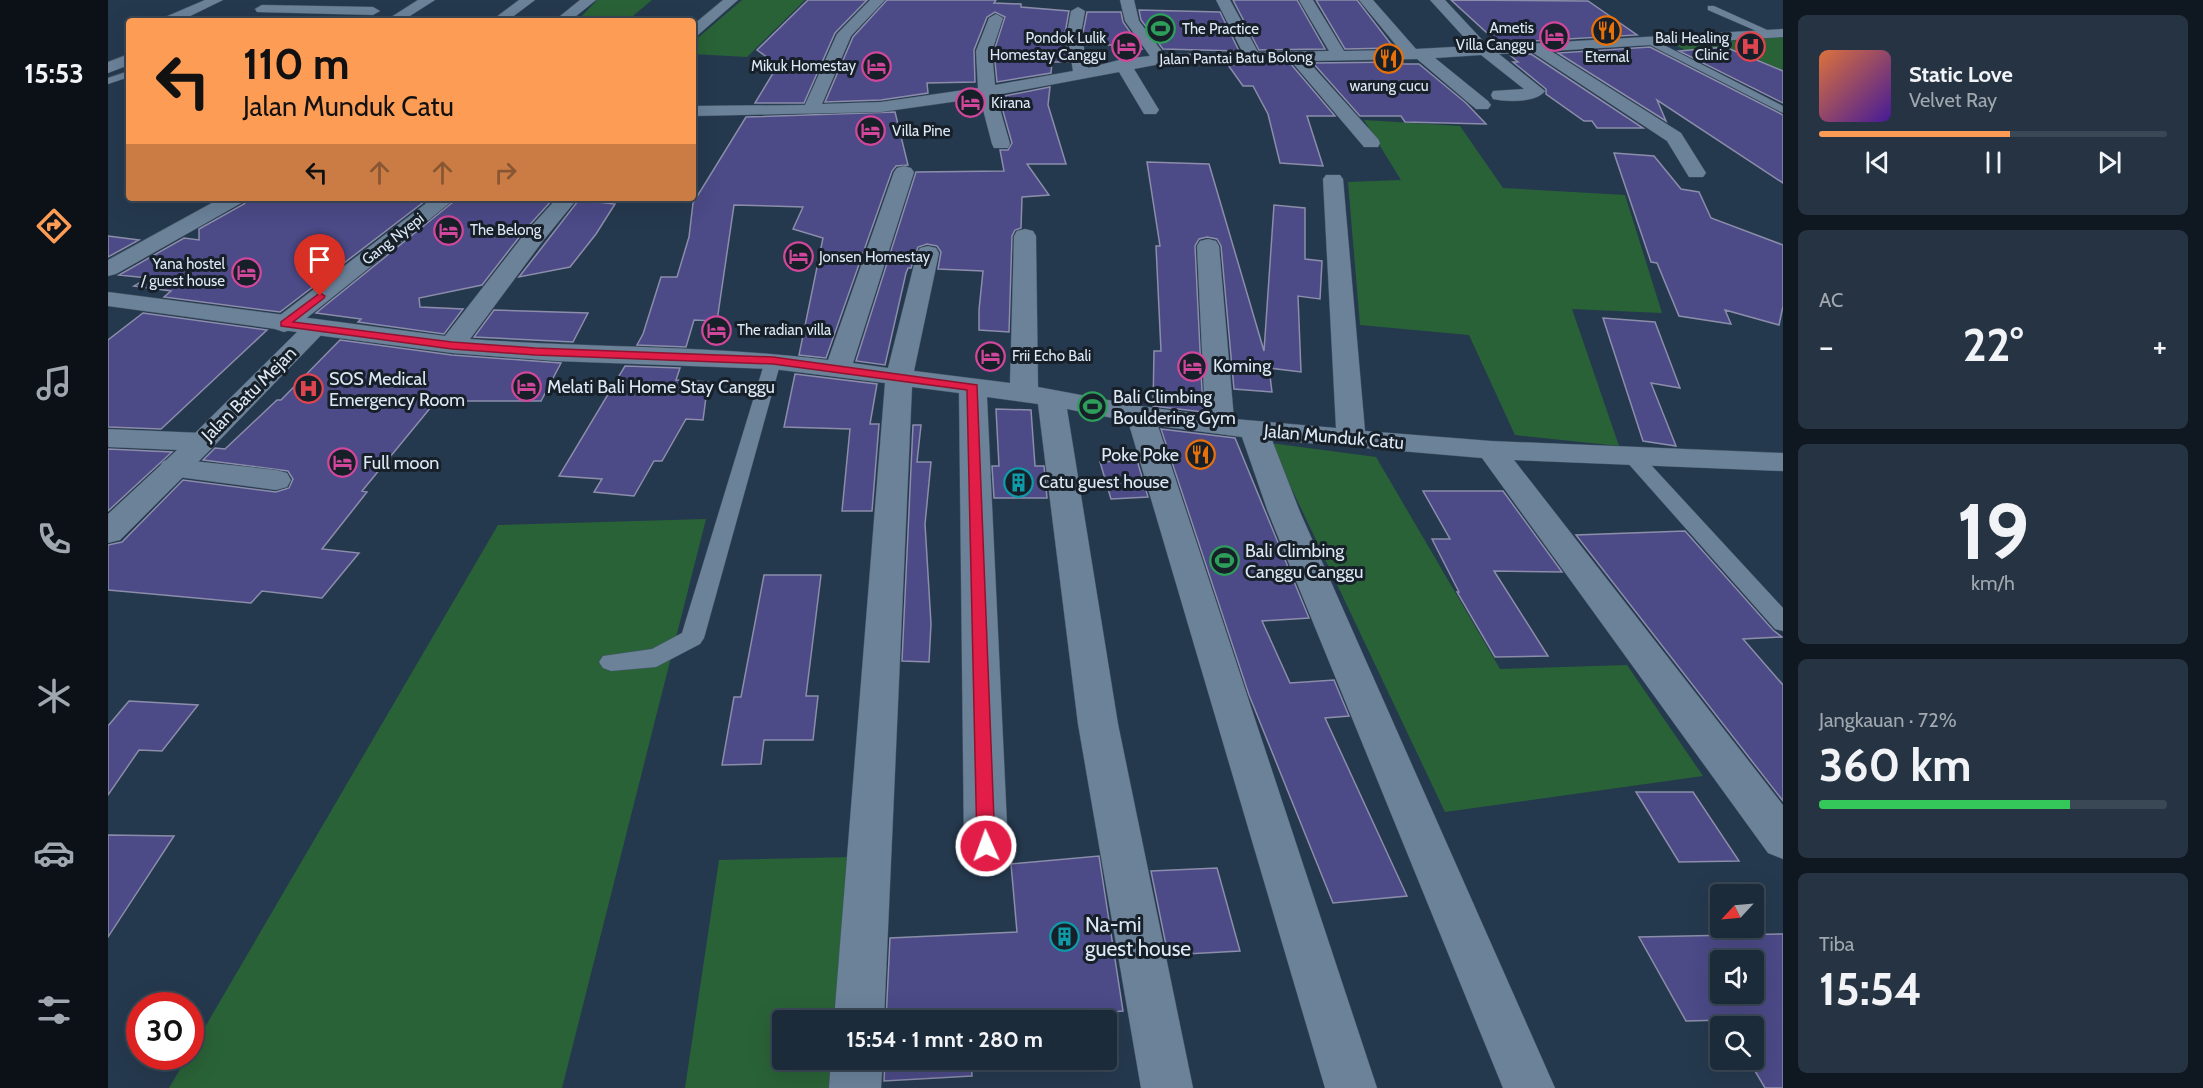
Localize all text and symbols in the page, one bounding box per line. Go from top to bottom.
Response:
sports icon: The Practice [1145,13,1177,45]
restaurant icon: Eternal [1591,14,1623,46]
place label: Ametis Villa Canggu [1456,19,1534,54]
place label: The Practice [1182,20,1259,38]
hotel icon: Ametis Villa Canggu [1539,21,1571,53]
place label: Pondok Lulik Homestay Canggu [990,29,1106,64]
place label: Bali Healing Clinic [1655,29,1730,64]
hotel icon: Pondok Lulik Homestay Canggu [1111,31,1143,63]
hospital icon: Bali Healing Clinic [1734,31,1766,63]
text: 110 m [243,38,350,90]
icon: left [144,42,222,120]
restaurant icon: warung cucu [1373,43,1405,75]
street label: Jalan Pantai Batu Bolong [1158,48,1313,68]
place label: Eternal [1585,48,1630,66]
hotel icon: Mikuk Homestay [861,50,893,82]
text: 15:53 [24,57,84,90]
place label: Mikuk Homestay [751,57,856,75]
text: Static Love [1909,61,2013,88]
place label: warung cucu [1349,77,1429,95]
hotel icon: Kirana [954,87,986,119]
text: Velvet Ray [1909,88,1997,112]
text: Jalan Munduk Catu [243,90,454,123]
place label: Kirana [991,94,1031,112]
hotel icon: Villa Pine [855,115,887,147]
place label: Villa Pine [892,122,951,140]
icon: previous [1861,146,1894,179]
icon: pause [1977,146,2010,179]
icon: next [2093,146,2126,179]
icon: left [300,156,333,189]
icon: ahead [363,156,396,189]
icon: ahead [426,156,459,189]
icon: right [489,156,522,189]
icon: directions [33,205,75,247]
street label: Gang Nyepi [358,209,428,269]
hotel icon: The Belong [433,214,465,246]
place label: The Belong [470,221,542,239]
pin [294,234,345,296]
hotel icon: Jonsen Homestay [782,241,814,273]
icon: arrive [303,243,336,276]
place label: Jonsen Homestay [818,248,931,266]
place label: Yana hostel / guest house [140,255,225,290]
hotel icon: Yana hostel / guest house [230,257,262,289]
text: AC [1819,288,1843,312]
hotel icon: The radian villa [700,314,732,346]
text: 22° [1963,318,2023,372]
place label: The radian villa [737,321,832,339]
text: − [1819,326,1834,366]
text: + [2152,326,2167,366]
hotel icon: Frii Echo Bali [975,340,1007,372]
street label: Jalan Batu Mejan [196,342,301,447]
place label: Frii Echo Bali [1012,347,1091,365]
hotel icon: Koming [1176,350,1208,382]
place label: Koming [1213,355,1272,377]
icon: music [33,362,75,404]
place label: SOS Medical Emergency Room [329,368,465,411]
hotel icon: Melati Bali Home Stay Canggu [510,371,542,403]
hospital icon: SOS Medical Emergency Room [292,373,324,405]
place label: Melati Bali Home Stay Canggu [547,376,775,398]
place label: Bali Climbing Bouldering Gym [1113,386,1236,429]
sports icon: Bali Climbing Bouldering Gym [1076,391,1108,423]
street label: Jalan Munduk Catu [1262,420,1405,454]
restaurant icon: Poke Poke [1184,439,1216,471]
place label: Poke Poke [1101,444,1179,466]
hotel icon: Full moon [326,447,358,479]
place label: Full moon [363,452,439,474]
building icon: Catu guest house [1002,466,1034,498]
place label: Catu guest house [1039,471,1169,493]
text: 19 [1957,484,2029,579]
icon: phone [33,518,75,560]
place label: Bali Climbing Canggu Canggu [1245,540,1363,583]
sports icon: Bali Climbing Canggu Canggu [1208,545,1240,577]
text: km/h [1971,571,2015,595]
icon: climate [33,675,75,717]
text: Jangkauan · 72% [1819,708,1957,732]
text: 360 km [1819,738,1971,792]
position arrow [954,814,1018,878]
icon: car [33,832,75,874]
north arrow [1710,884,1764,938]
map controls [1710,884,1764,1070]
place label: Na-mi guest house [1085,912,1191,961]
building icon: Na-mi guest house [1048,921,1080,953]
text: Tiba [1819,932,1854,956]
button: sound [1710,950,1764,1004]
text: 15:54 [1819,962,1922,1016]
icon: filters [33,989,75,1031]
speed limit sign: 30 [126,992,204,1070]
button: search [1710,1016,1764,1070]
text: 15:54 · 1 mnt · 280 m [846,1026,1043,1053]

